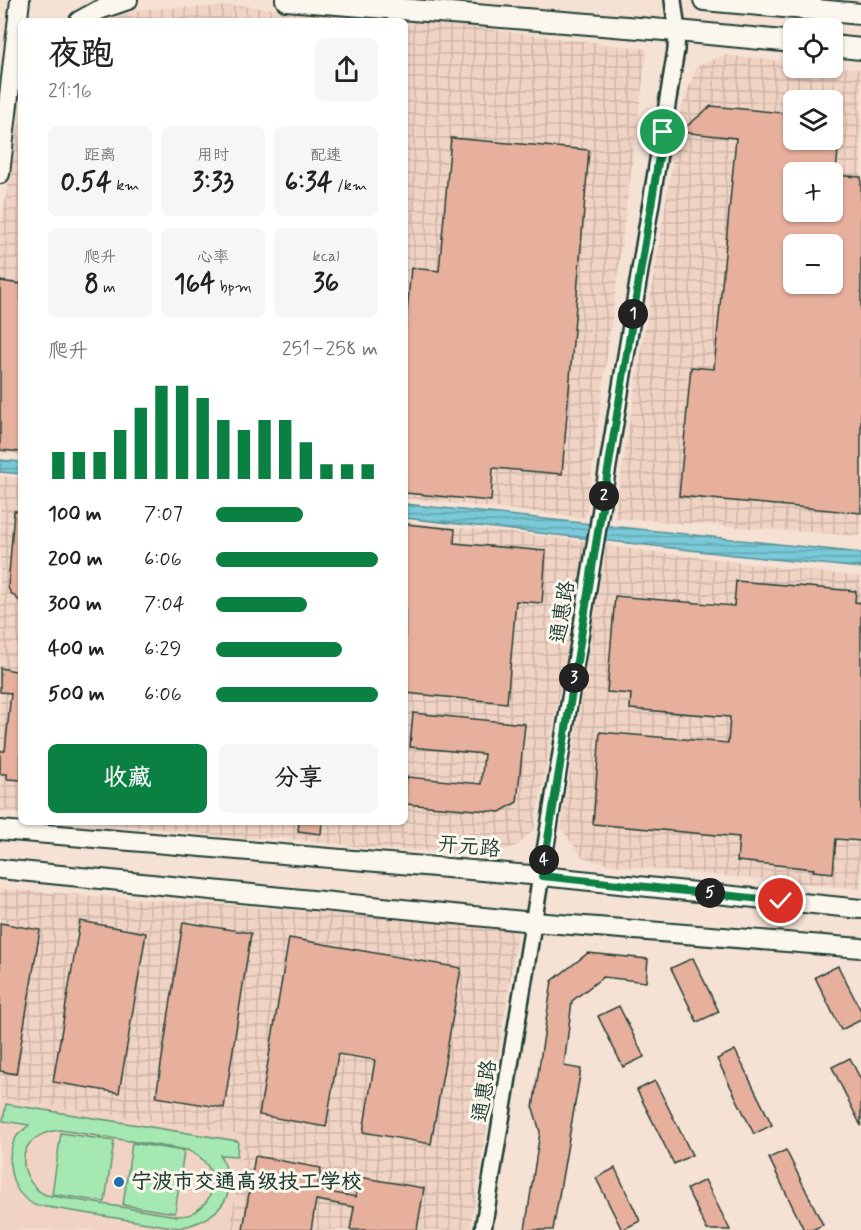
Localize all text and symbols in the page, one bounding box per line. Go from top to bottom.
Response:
map controls [783,18,843,294]
button: locate [783,18,843,78]
text: 夜跑 [48,33,114,77]
button: share [315,38,378,101]
text: 21:16 [48,78,92,105]
button: layers [783,90,843,150]
pin [637,106,688,157]
icon: arrive [646,115,679,148]
text: 距离 [84,145,116,166]
text: 用时 [197,145,229,166]
text: 配速 [310,145,342,166]
button: + [783,162,843,222]
text: 0.54 [61,166,112,200]
text: 3:33 [192,166,234,200]
text: 6:34 [285,166,333,200]
text: km [112,175,140,196]
text: /km [333,175,367,196]
button: − [783,234,843,294]
text: kcal [313,246,339,267]
text: 爬升 [84,247,116,268]
text: 心率 [197,247,229,268]
text: 36 [313,267,339,301]
text: 8 [84,268,99,302]
text: 164 [174,268,215,302]
text: m [99,277,116,298]
text: bpm [215,277,252,298]
pin: 1 [618,299,648,329]
text: 1 [629,303,637,324]
text: 251–258 m [282,336,378,363]
text: 爬升 [48,338,88,365]
pin: 2 [589,481,619,511]
text: 2 [600,485,608,506]
text: 100 m [48,501,102,528]
text: 7:07 [144,501,183,528]
text: 200 m [48,546,103,573]
text: 6:06 [144,546,182,573]
street label: 通惠路 [544,579,582,645]
text: 300 m [48,591,102,618]
text: 7:04 [144,591,185,618]
text: 400 m [48,636,104,663]
text: 6:29 [144,636,181,663]
pin: 3 [559,663,589,693]
text: 3 [570,667,578,688]
text: 500 m [48,681,105,708]
text: 6:06 [144,681,182,708]
button: 收藏 [48,744,207,813]
button: 分享 [219,744,378,813]
street label: 开元路 [436,830,502,864]
pin: 4 [529,845,559,875]
text: 4 [539,849,549,870]
pin [755,875,806,926]
pin: 5 [695,878,725,908]
text: 5 [705,882,715,903]
icon: check [764,884,797,917]
street label: 通惠路 [466,1058,504,1124]
place label: 宁波市交通高级技工学校 [131,1168,362,1196]
marker: 宁波市交通高级技工学校 [112,1175,126,1189]

